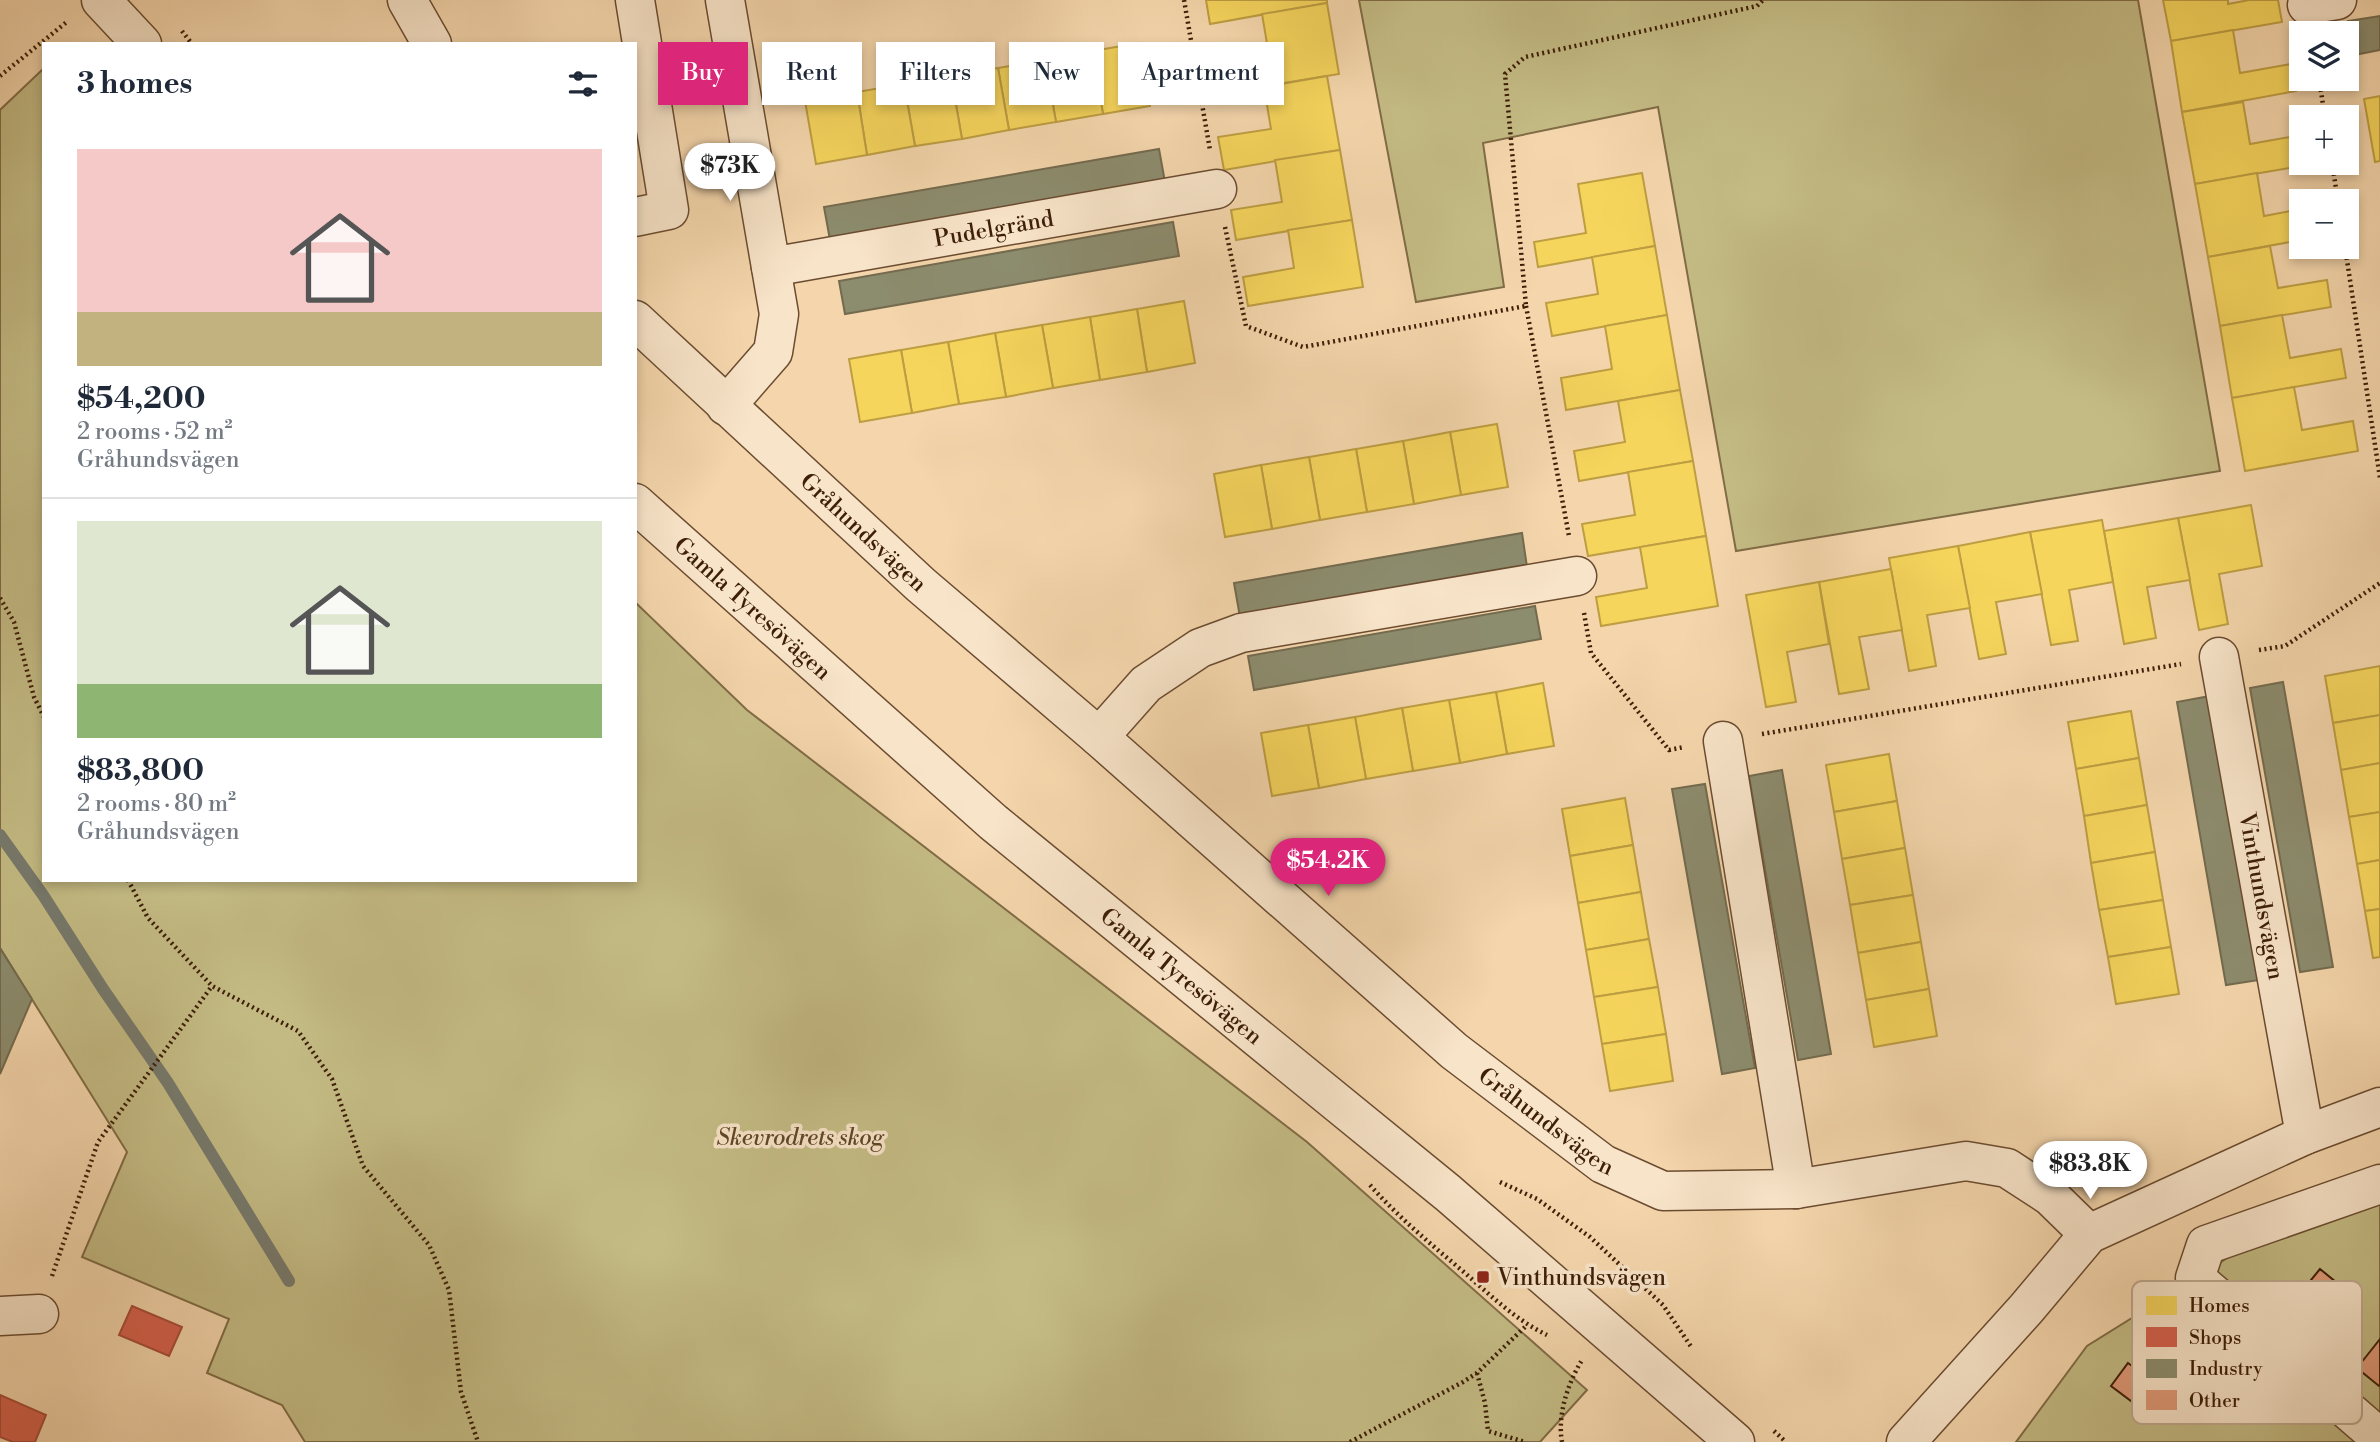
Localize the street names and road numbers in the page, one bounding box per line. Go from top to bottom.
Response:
street label: Pudelgränd [932,205,1056,253]
street label: Gråhundsvägen [794,467,933,599]
street label: Gamla Tyresövägen [668,531,837,686]
street label: Vinthundsvägen [2232,810,2290,982]
street label: Gamla Tyresövägen [1094,902,1268,1051]
street label: Gråhundsvägen [1473,1062,1618,1182]

